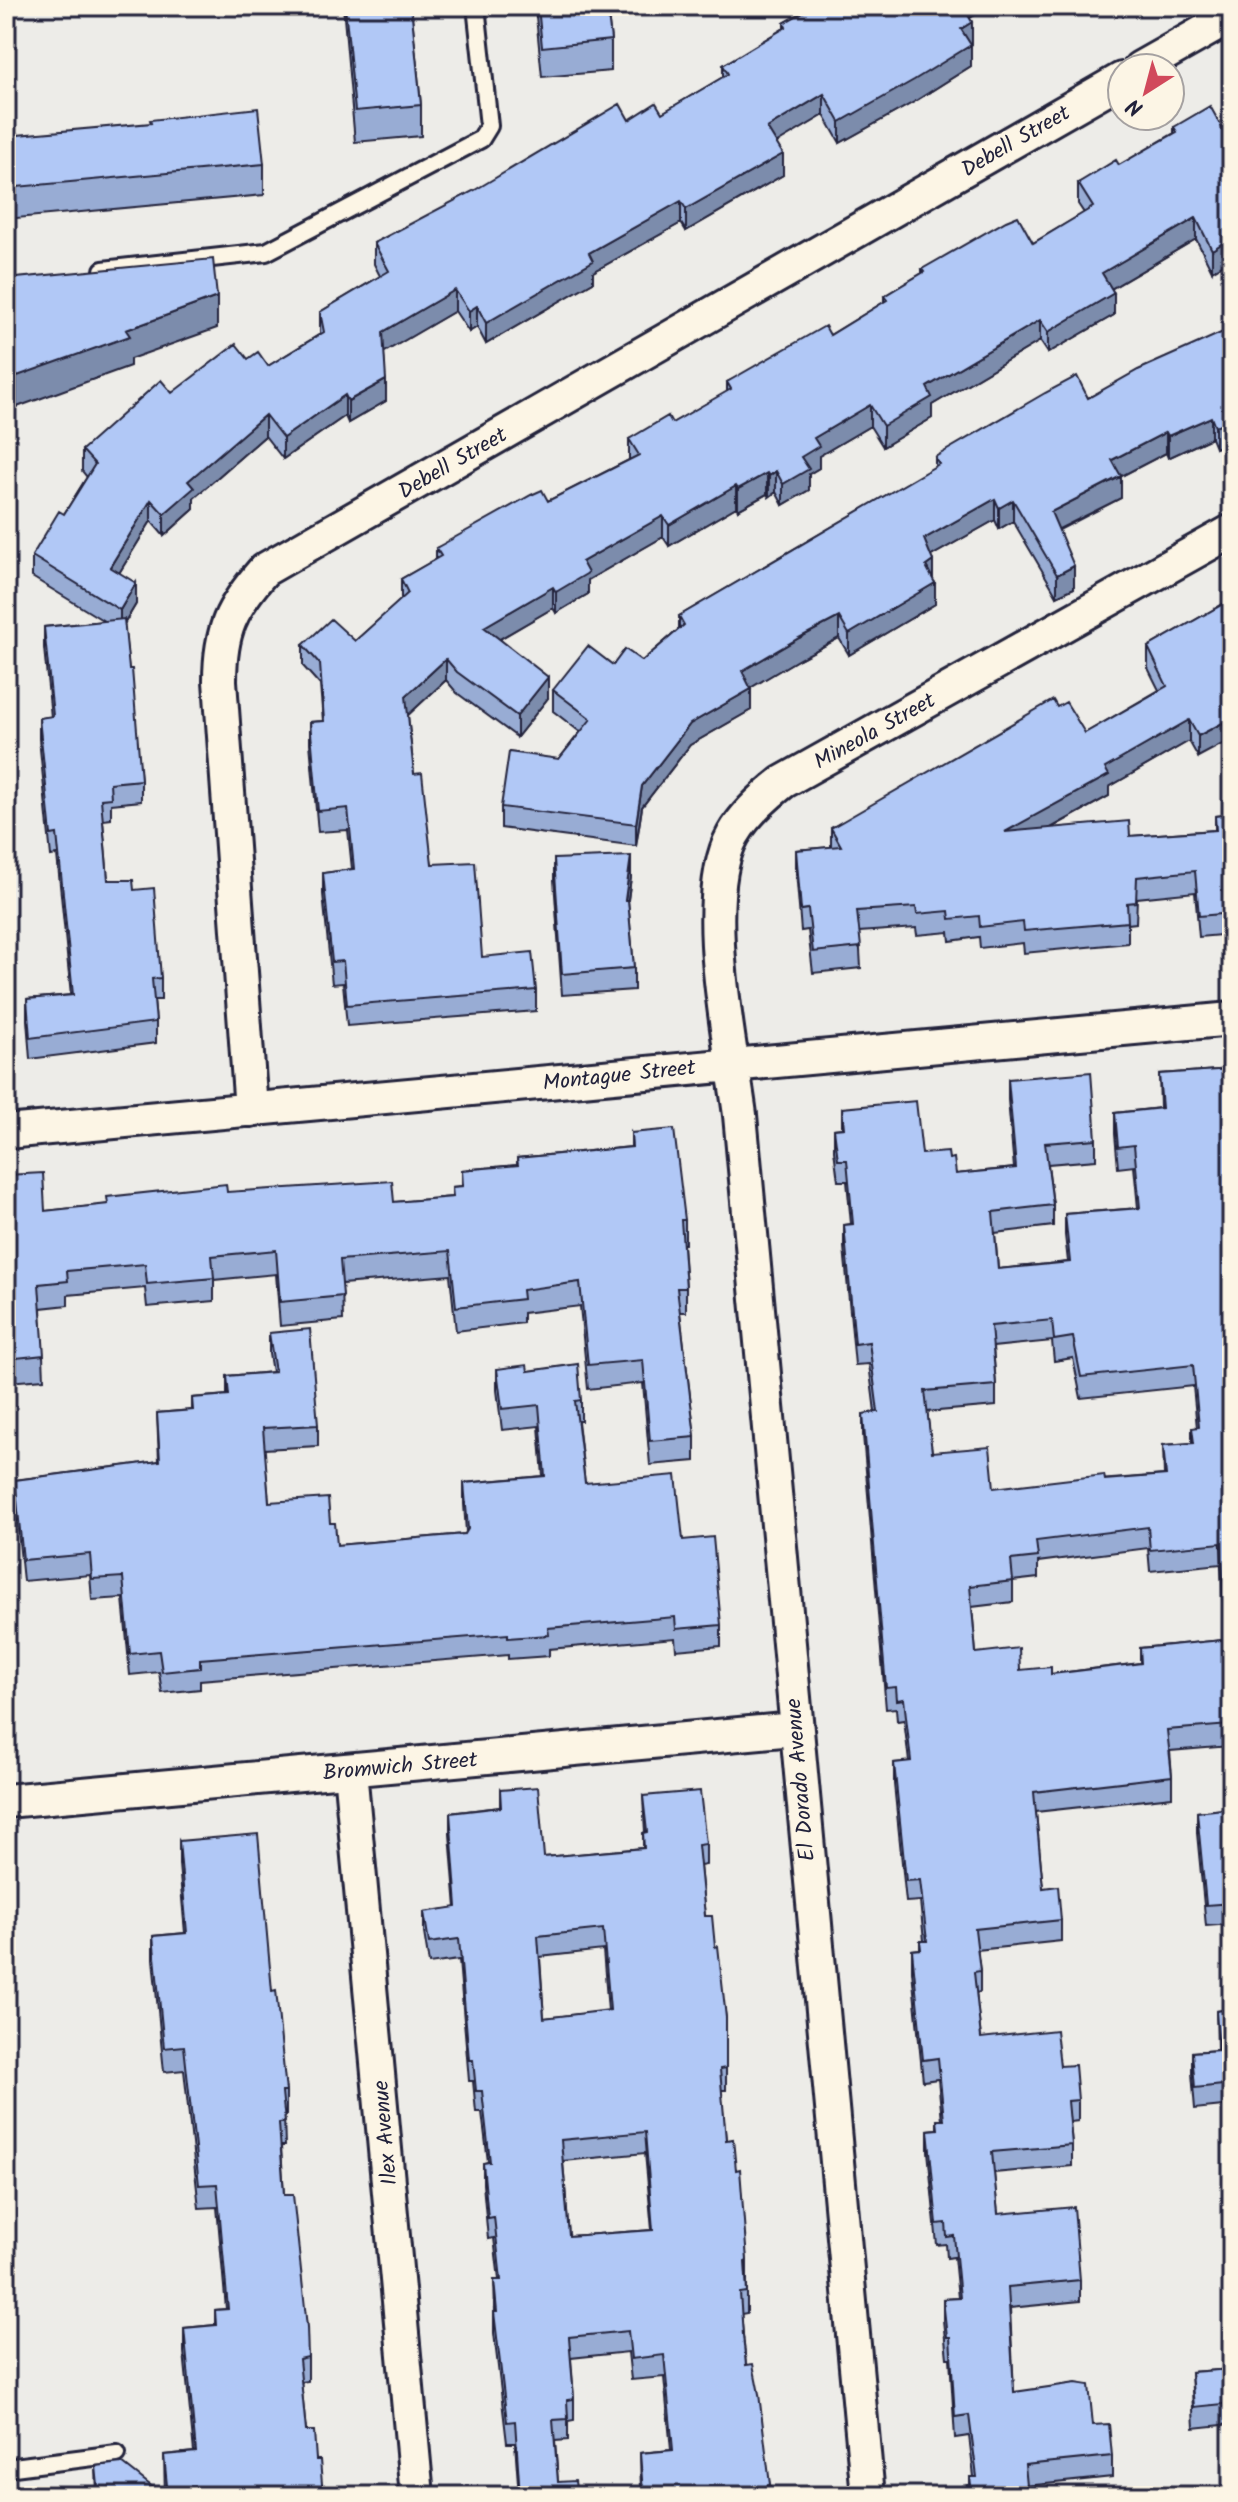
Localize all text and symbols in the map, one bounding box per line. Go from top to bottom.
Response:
north arrow [1106,52,1186,132]
text: N [1120,88,1152,124]
street label: Debell Street [955,97,1078,188]
street label: Debell Street [392,419,515,510]
street label: Mineola Street [808,684,943,780]
street label: Montague Street [541,1051,698,1102]
street label: El Dorado Avenue [777,1697,826,1863]
street label: Bromwich Street [321,1743,479,1792]
street label: Ilex Avenue [364,2079,409,2187]

